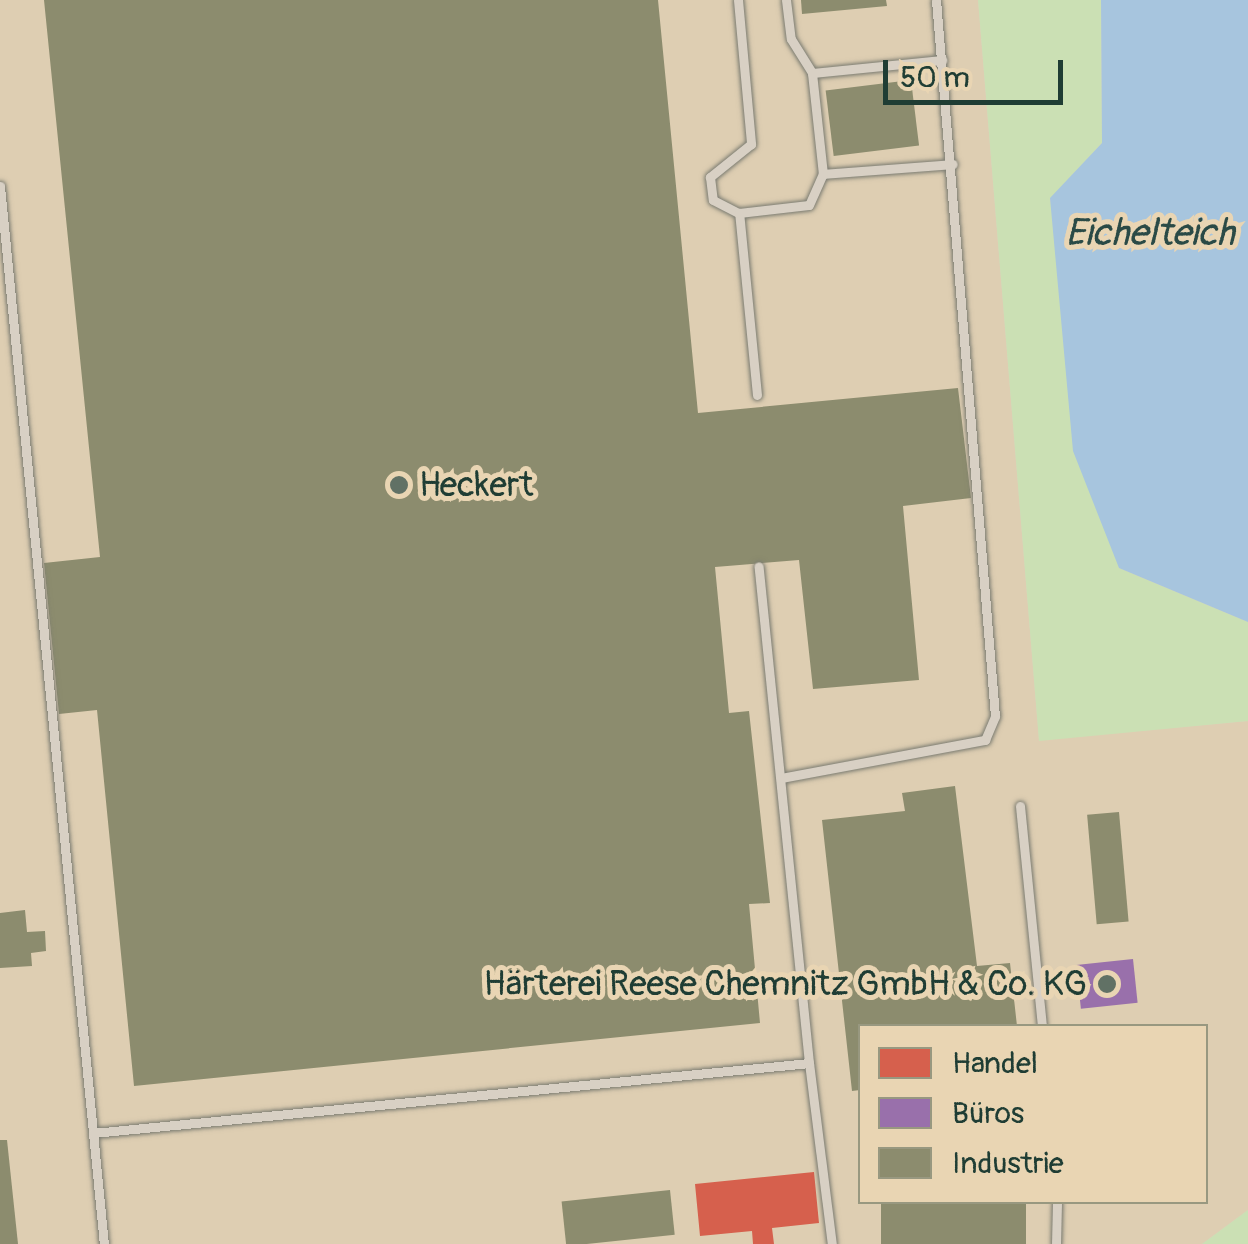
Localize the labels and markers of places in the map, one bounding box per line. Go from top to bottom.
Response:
place label: Heckert [419,464,533,506]
marker: Heckert [388,474,410,496]
place label: Härterei Reese Chemnitz GmbH & Co. KG [484,963,1087,1005]
marker: Härterei Reese Chemnitz GmbH & Co. KG [1096,973,1118,995]

